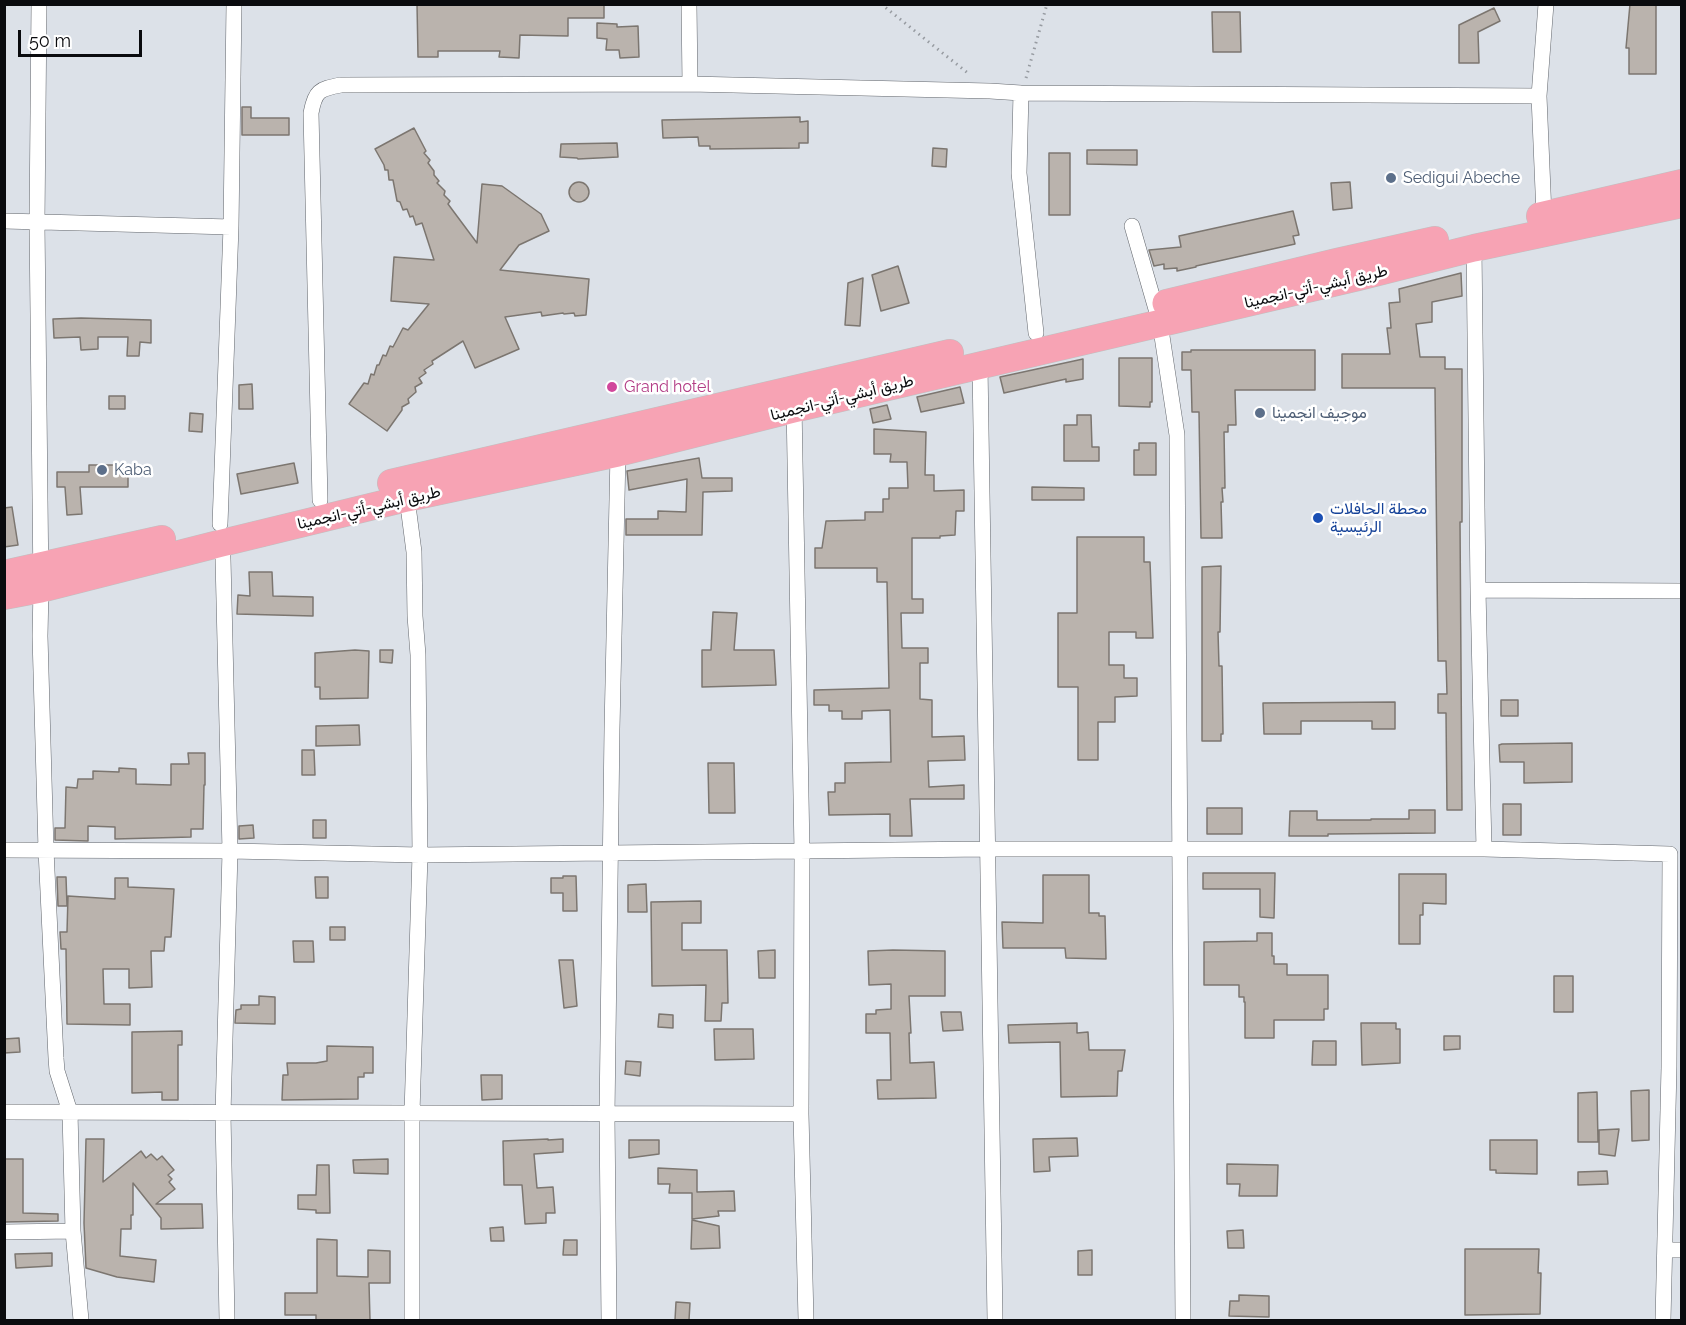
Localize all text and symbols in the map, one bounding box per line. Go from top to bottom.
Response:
scale bar [21,18,146,56]
text: 50 m [29,30,71,51]
place label: Sedigui Abeche [1403,168,1520,188]
marker: Sedigui Abeche [1384,171,1398,185]
street label: طريق أبشي-أتي-انجمينا [1242,261,1390,313]
street label: طريق أبشي-أتي-انجمينا [769,371,915,425]
place label: Grand hotel [624,377,711,397]
marker: Grand hotel [605,380,619,394]
place label: موجيف انجمينا [1272,403,1367,423]
marker: موجيف انجمينا [1253,406,1267,420]
place label: Kaba [114,460,152,480]
marker: Kaba [95,463,109,477]
street label: طريق أبشي-أتي-انجمينا [295,482,443,534]
place label: محطة الحافلات الرئيسية [1330,499,1427,537]
marker: محطة الحافلات الرئيسية [1311,511,1325,525]

